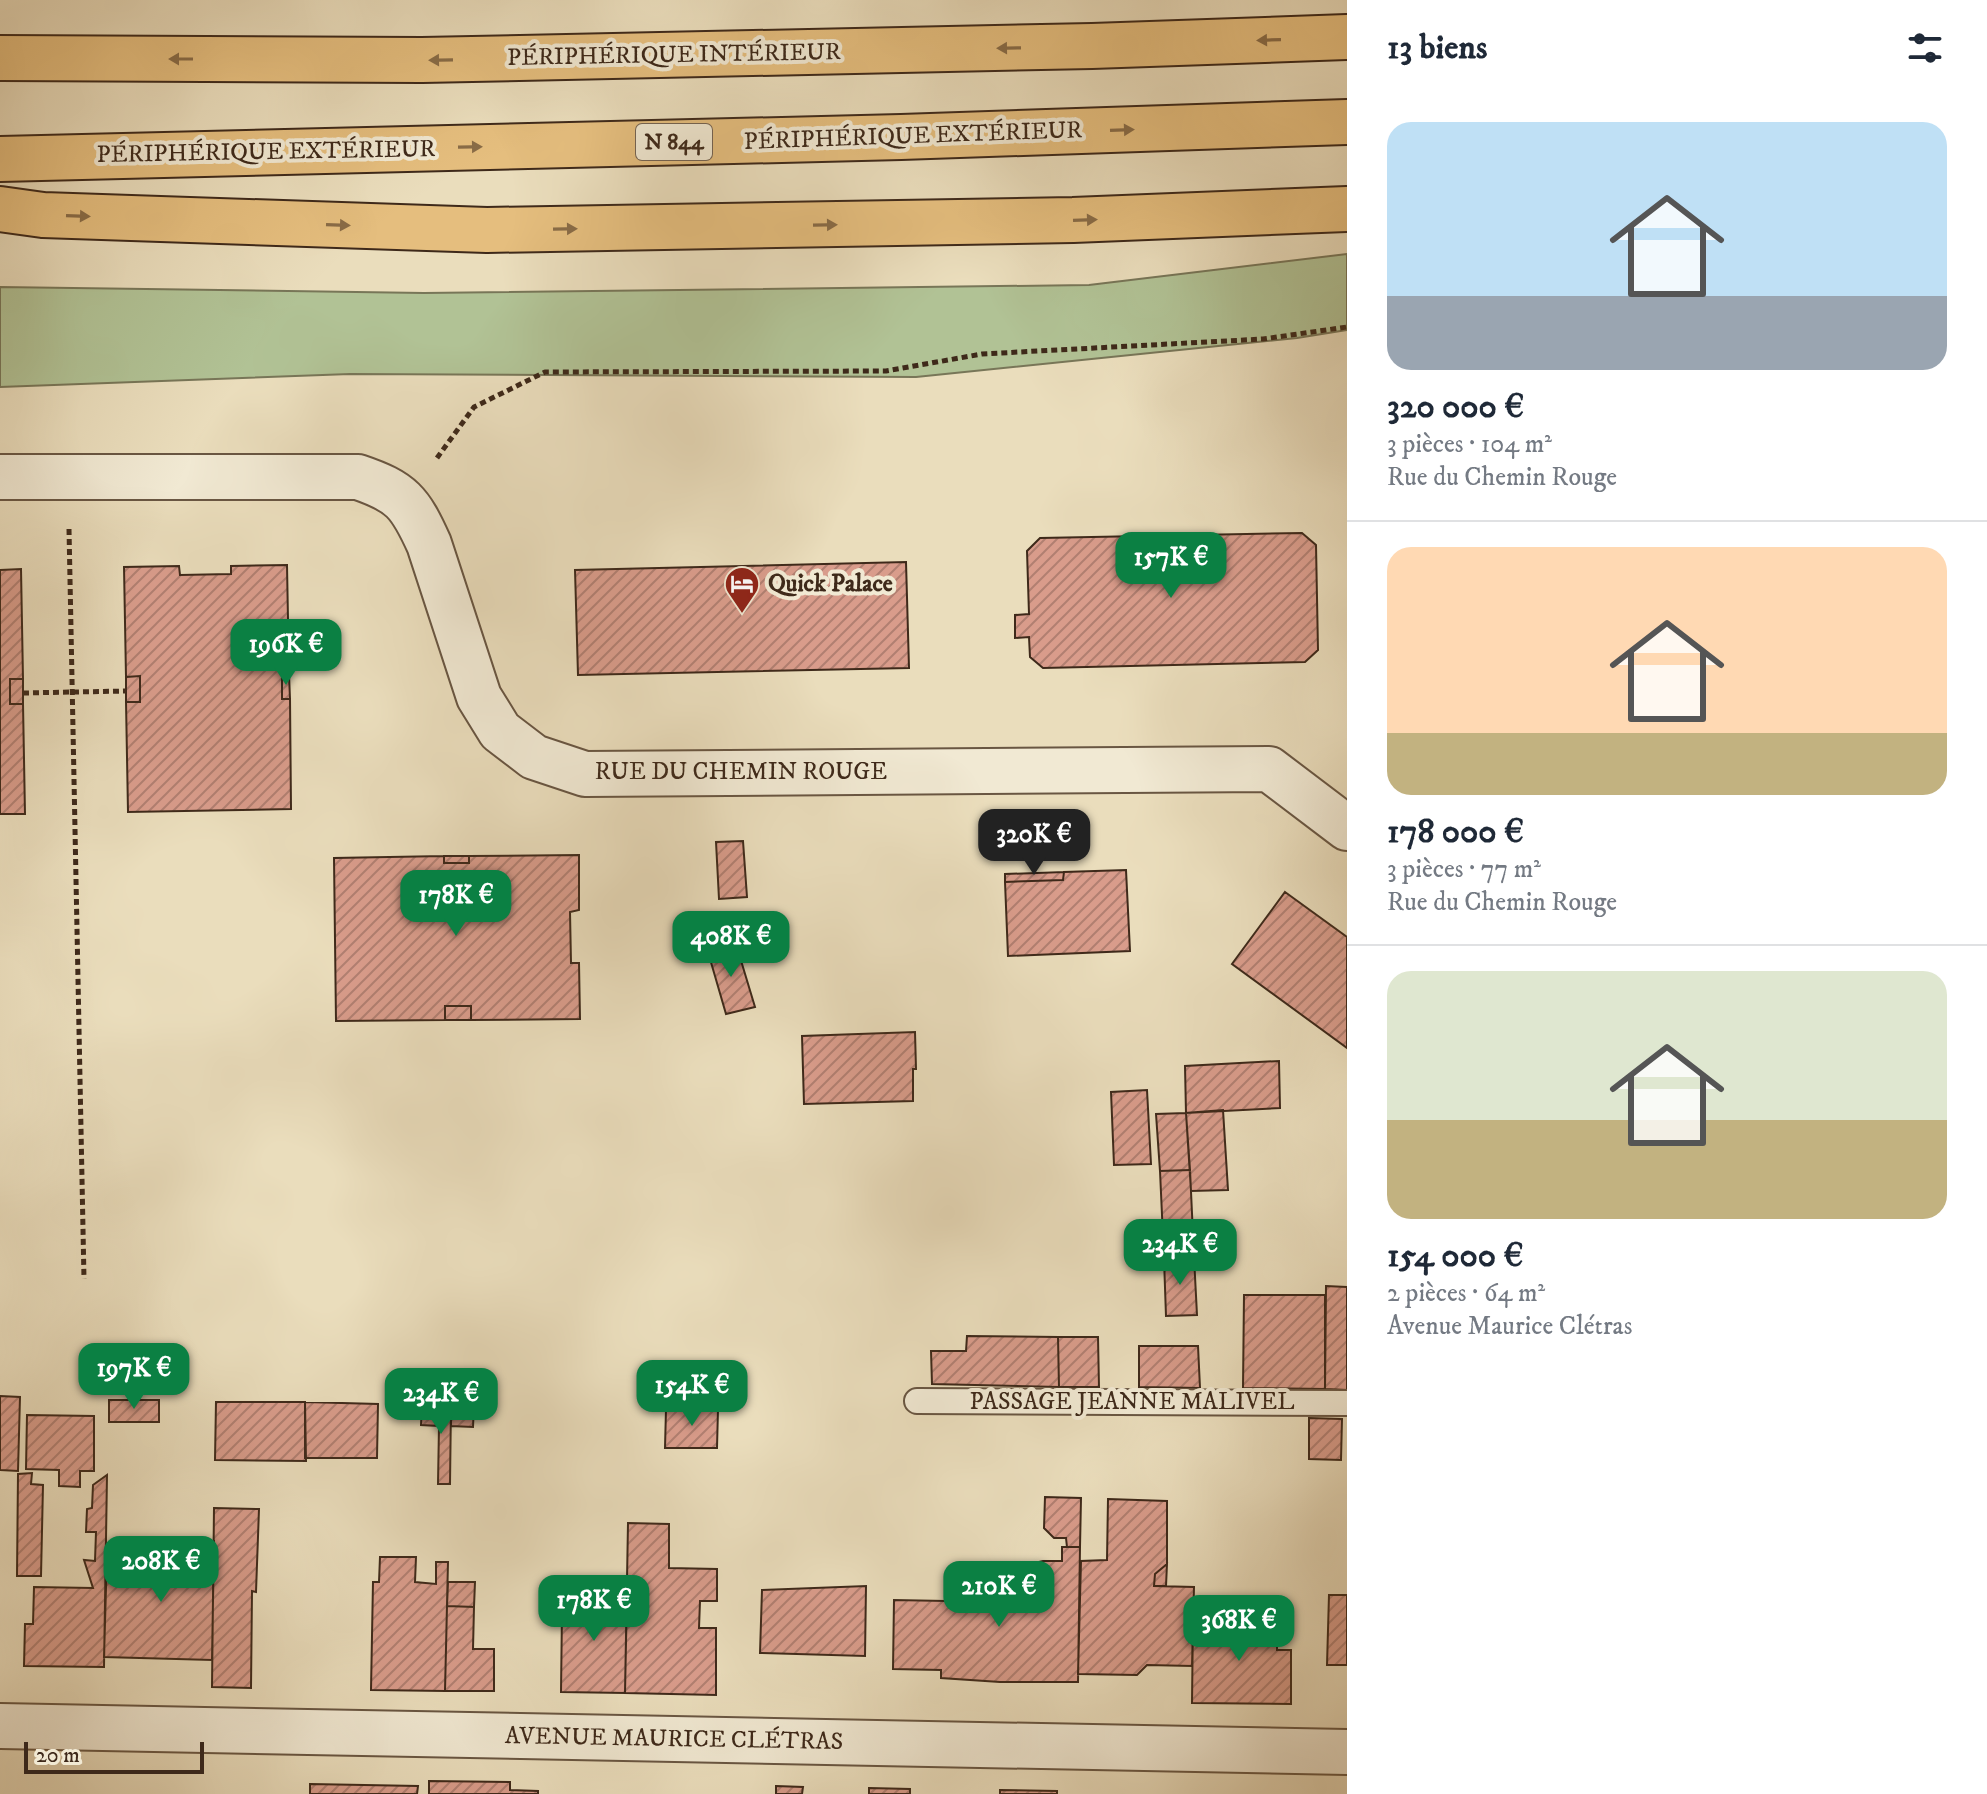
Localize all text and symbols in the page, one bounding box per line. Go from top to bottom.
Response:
icon: filters [1903,26,1947,70]
text: 13 biens [1387,27,1487,69]
one-way arrow [1256,34,1281,47]
street label: PÉRIPHÉRIQUE INTÉRIEUR [507,37,841,73]
one-way arrow [996,42,1021,55]
one-way arrow [168,53,193,65]
one-way arrow [428,53,453,66]
street label: PÉRIPHÉRIQUE EXTÉRIEUR [743,115,1083,157]
one-way arrow [1110,123,1135,136]
road number: N 844 [636,124,712,160]
street label: PÉRIPHÉRIQUE EXTÉRIEUR [96,134,436,170]
one-way arrow [458,141,483,153]
icon: home [1595,174,1739,318]
one-way arrow [66,209,91,222]
one-way arrow [1073,213,1098,226]
one-way arrow [813,218,838,231]
one-way arrow [325,219,351,232]
one-way arrow [553,223,578,235]
text: 320 000 € [1387,386,1524,428]
text: 3 pièces · 104 m² [1387,428,1552,461]
text: Rue du Chemin Rouge [1387,461,1617,494]
pin: 157K € [1106,532,1236,600]
text: 157K € [1133,541,1209,574]
hotel icon: Quick Palace [723,565,761,615]
place label: Quick Palace [768,569,893,599]
icon: home [1595,599,1739,743]
pin: 196K € [221,619,351,687]
text: 196K € [248,628,324,661]
street label: RUE DU CHEMIN ROUGE [595,757,887,787]
pin: 320K € [969,809,1099,877]
text: 178 000 € [1387,811,1524,853]
text: 320K € [996,818,1072,851]
text: 3 pièces · 77 m² [1387,853,1541,886]
pin: 178K € [391,870,521,938]
text: 178K € [418,879,494,912]
text: Rue du Chemin Rouge [1387,886,1617,919]
pin: 408K € [666,911,796,979]
text: 408K € [690,920,772,953]
icon: home [1595,1023,1739,1167]
pin: 234K € [1115,1219,1245,1287]
text: 234K € [1142,1228,1218,1261]
text: 154 000 € [1387,1235,1523,1277]
text: 2 pièces · 64 m² [1387,1277,1545,1310]
text: Avenue Maurice Clétras [1387,1310,1632,1343]
pin: 197K € [69,1343,199,1411]
text: 197K € [96,1352,172,1385]
pin: 154K € [627,1360,757,1428]
pin: 234K € [376,1368,506,1436]
text: 154K € [655,1369,729,1402]
text: 234K € [403,1377,479,1410]
street label: PASSAGE JEANNE MALIVEL [969,1387,1295,1417]
pin: 208K € [96,1536,226,1604]
text: 208K € [122,1545,200,1578]
pin: 210K € [934,1561,1064,1629]
text: 210K € [961,1570,1037,1603]
pin: 178K € [529,1575,659,1643]
text: 178K € [556,1584,632,1617]
pin: 368K € [1174,1595,1304,1663]
text: 368K € [1201,1604,1277,1637]
street label: AVENUE MAURICE CLÉTRAS [505,1721,843,1757]
scale bar [24,1738,204,1774]
text: 20 m [36,1742,80,1769]

